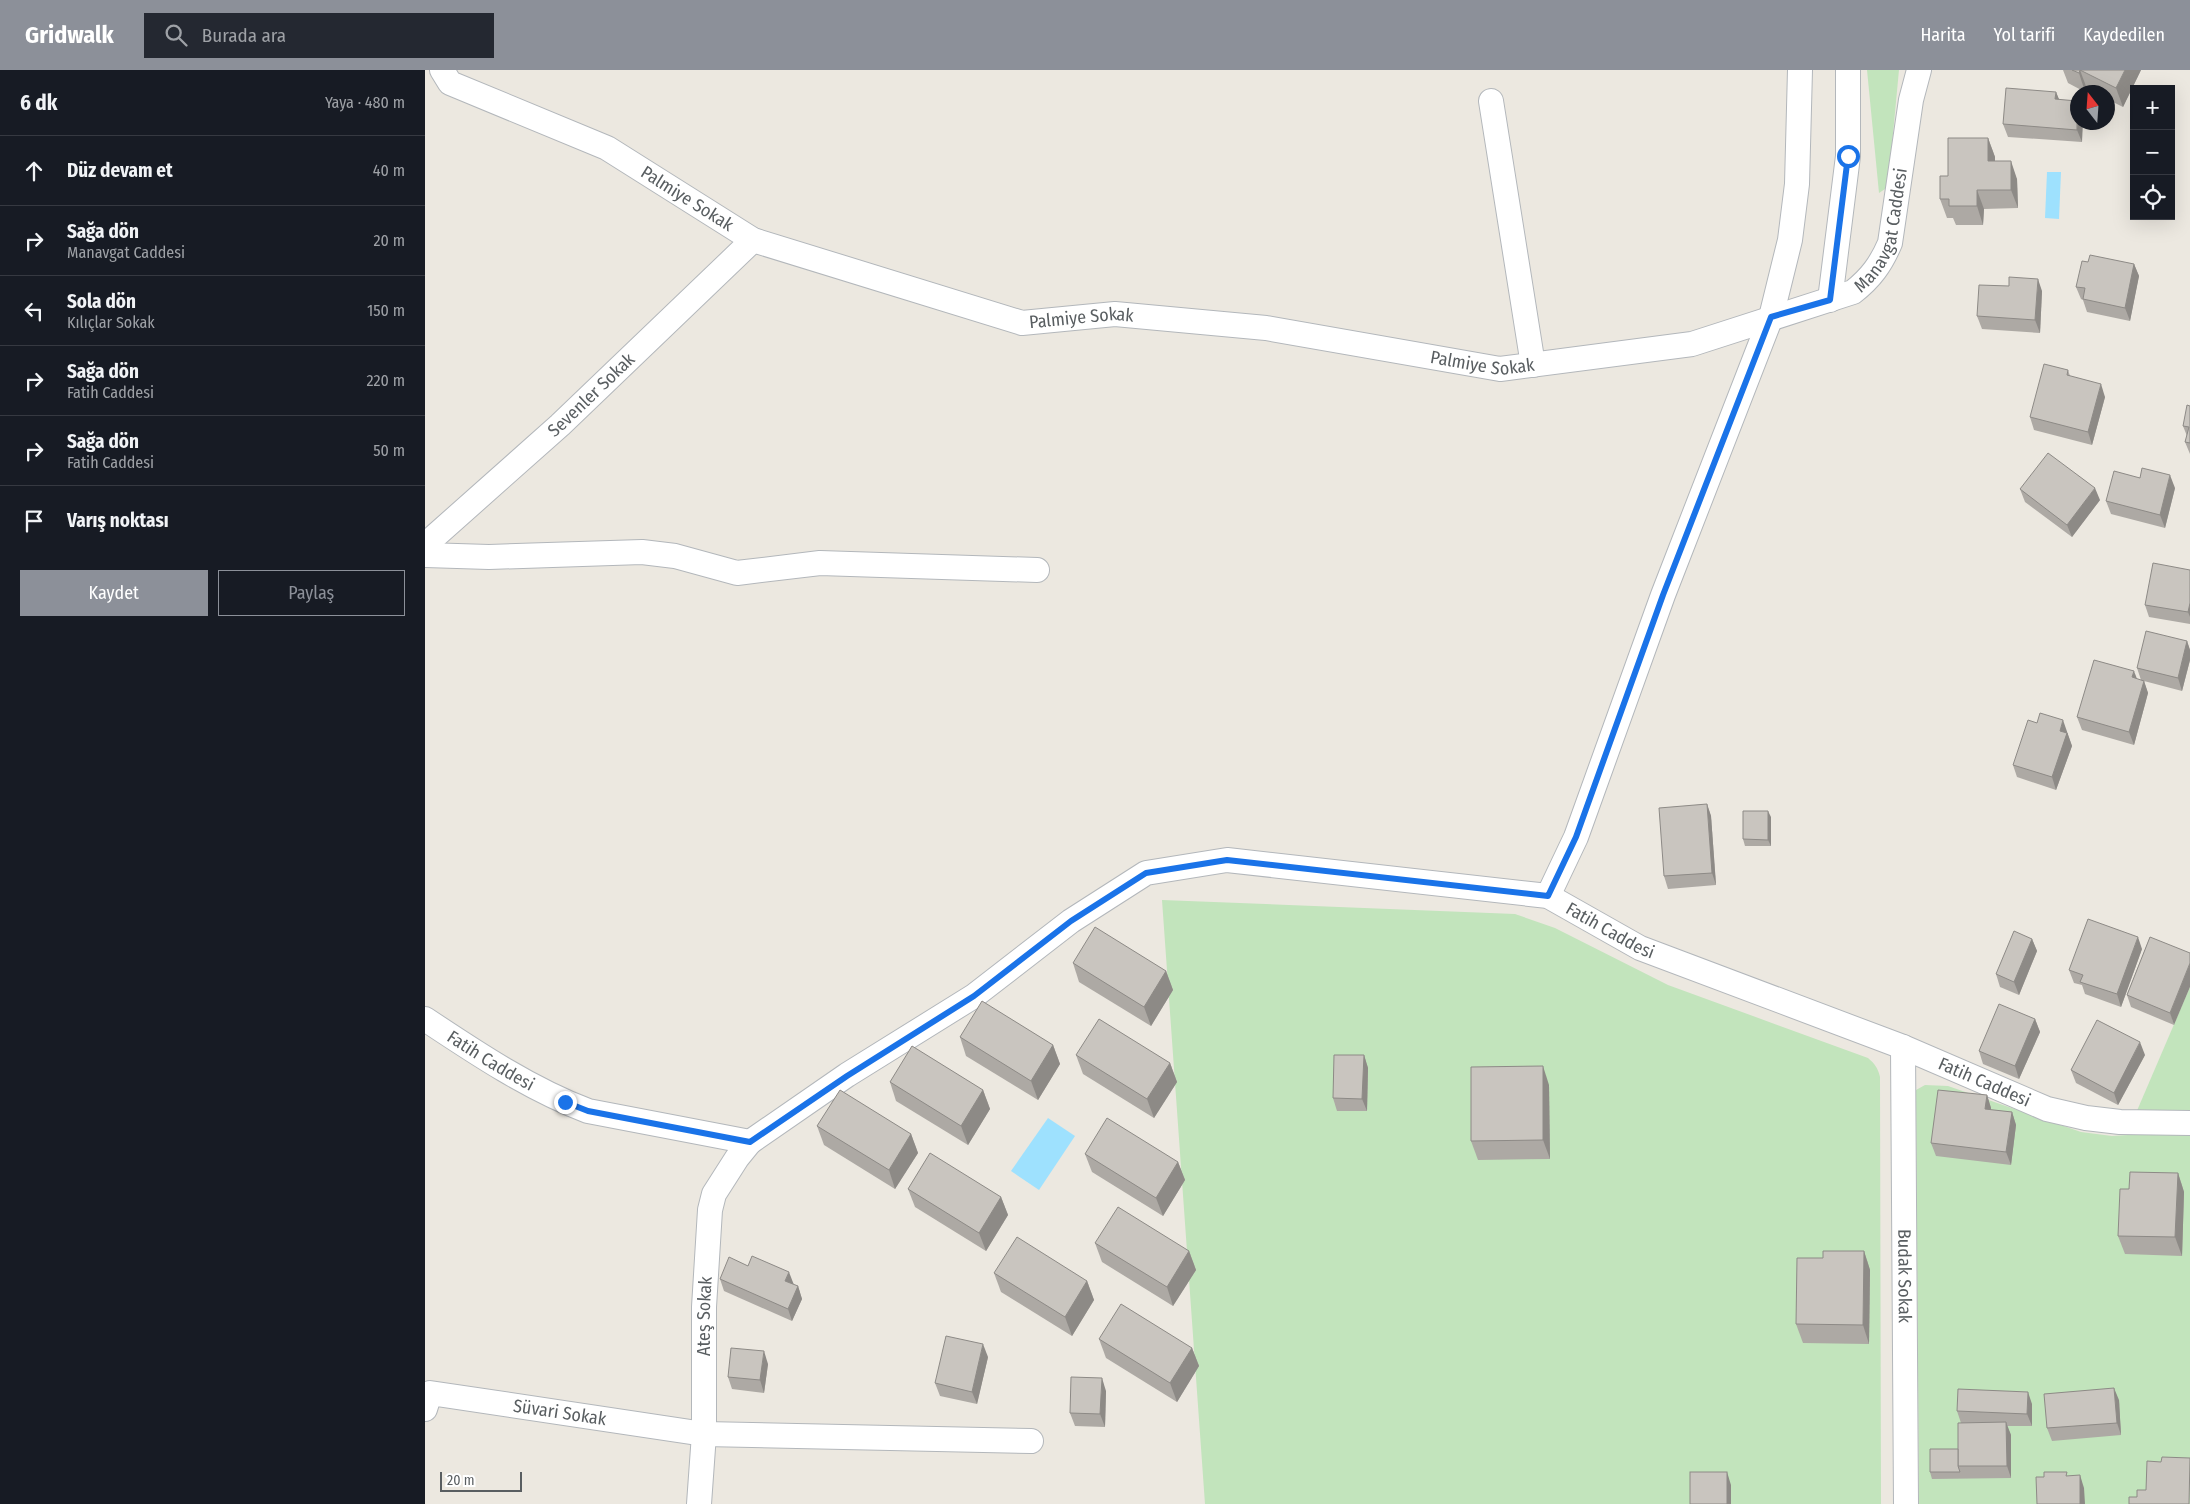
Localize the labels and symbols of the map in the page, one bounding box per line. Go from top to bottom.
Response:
north arrow [2070,85,2115,130]
route start [1837,145,1860,168]
street label: Palmiye Sokak [637,161,738,236]
street label: Manavgat Caddesi [1850,167,1912,297]
street label: Palmiye Sokak [1028,303,1135,333]
street label: Palmiye Sokak [1429,346,1536,380]
street label: Sevenler Sokak [543,348,640,442]
street label: Fatih Caddesi [1562,897,1658,963]
street label: Fatih Caddesi [443,1026,538,1096]
street label: Fatih Caddesi [1935,1053,2034,1112]
route end [554,1091,577,1114]
street label: Budak Sokak [1893,1229,1916,1324]
street label: Ateş Sokak [693,1275,717,1356]
street label: Süvari Sokak [512,1395,608,1430]
scale bar [440,1469,523,1492]

